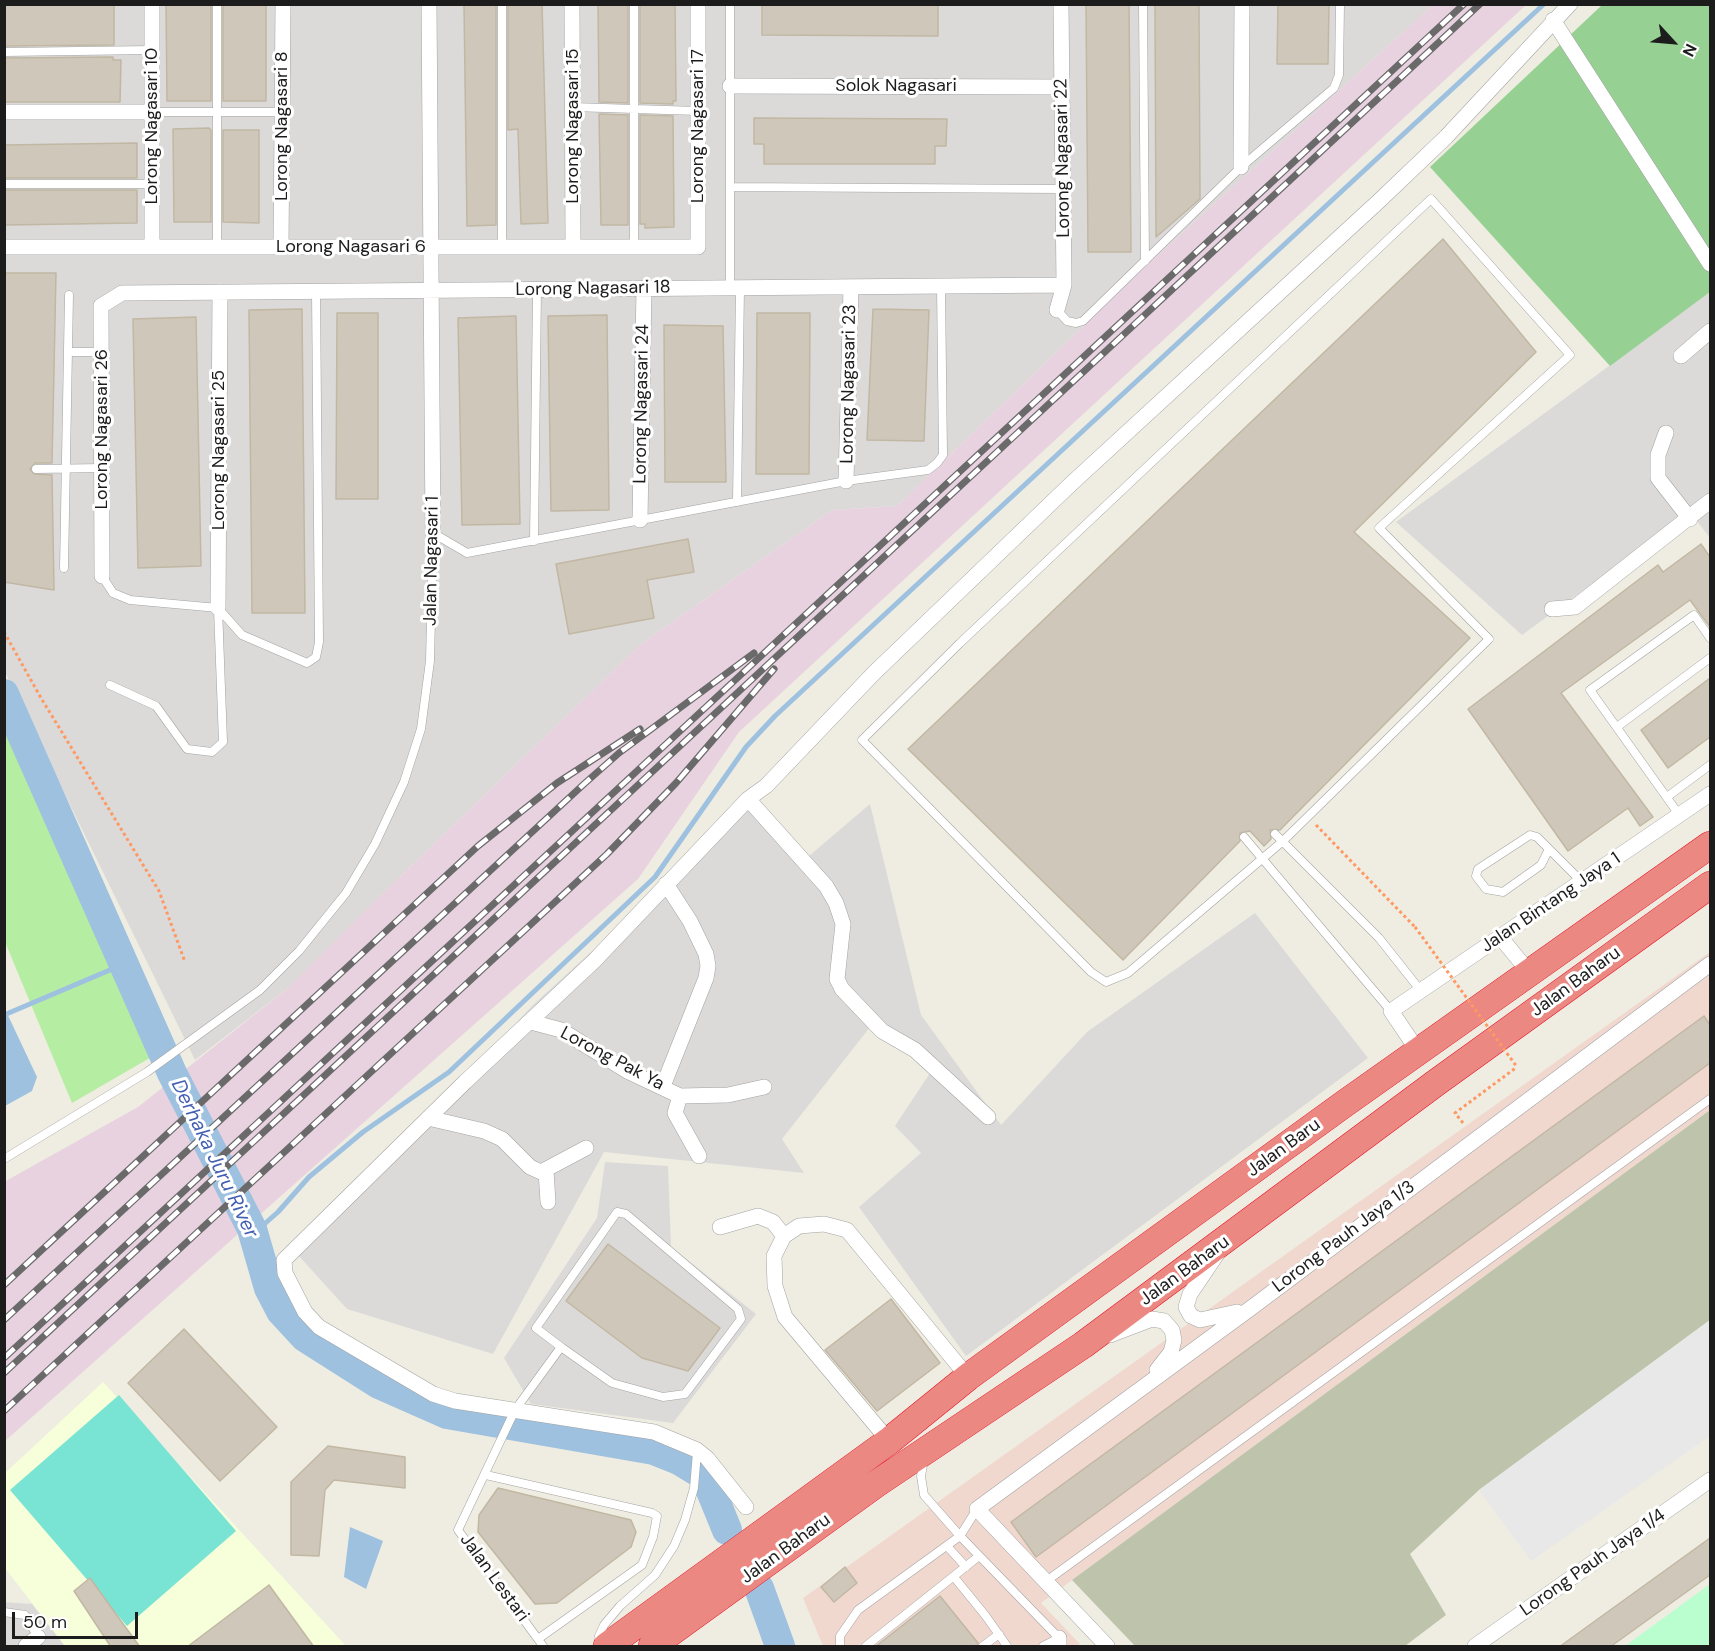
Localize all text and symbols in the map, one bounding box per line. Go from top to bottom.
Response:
north arrow [1643,12,1703,72]
text: N [1678,40,1702,60]
street label: Lorong Nagasari 10 [141,48,163,204]
street label: Lorong Nagasari 15 [562,48,584,204]
street label: Lorong Nagasari 17 [687,49,709,203]
street label: Lorong Nagasari 8 [271,51,293,201]
street label: Solok Nagasari [835,75,957,97]
street label: Lorong Nagasari 22 [1051,78,1075,238]
street label: Lorong Nagasari 6 [276,236,426,258]
street label: Lorong Nagasari 18 [515,277,671,301]
street label: Lorong Nagasari 23 [837,304,861,464]
street label: Lorong Nagasari 24 [630,324,654,484]
street label: Lorong Nagasari 26 [91,349,113,509]
street label: Lorong Nagasari 25 [208,370,230,530]
street label: Jalan Nagasari 1 [420,496,444,626]
street label: Jalan Bintang Jaya 1 [1477,848,1625,958]
street label: Jalan Baharu [1527,942,1625,1022]
street label: Lorong Pak Ya [556,1023,668,1095]
water label: Derhaka Juru River [165,1076,263,1242]
street label: Jalan Baru [1243,1114,1325,1182]
street label: Lorong Pauh Jaya 1/3 [1269,1177,1419,1297]
street label: Jalan Baharu [1136,1231,1234,1311]
street label: Lorong Pauh Jaya 1/4 [1516,1505,1670,1621]
street label: Jalan Baharu [737,1509,835,1589]
street label: Jalan Lestari [455,1530,533,1626]
scale bar [15,1600,141,1638]
text: 50 m [23,1610,67,1634]

